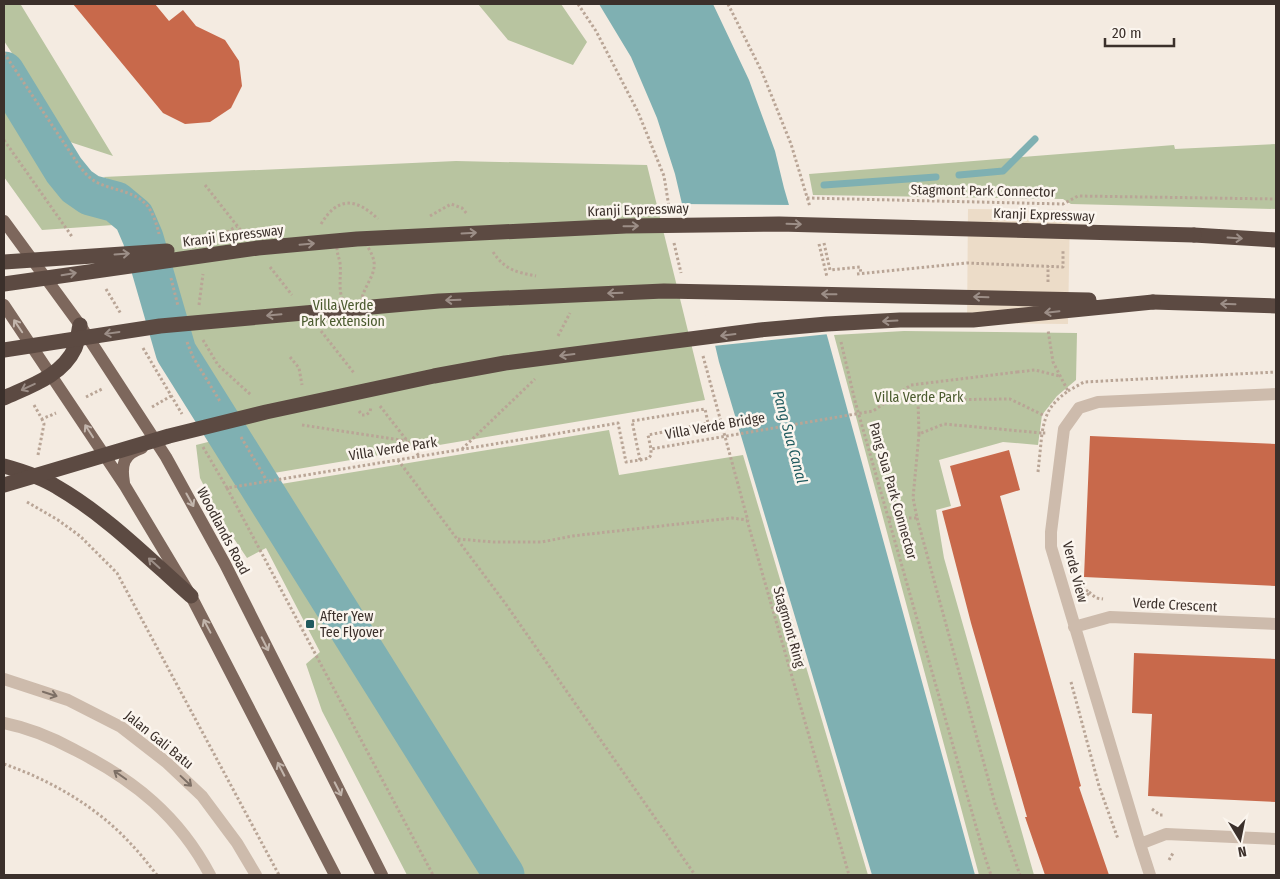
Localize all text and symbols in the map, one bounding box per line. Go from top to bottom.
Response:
scale bar [1105,15,1174,47]
text: 20 m [1112,24,1142,42]
street label: Stagmont Park Connector [910,181,1056,201]
street label: Kranji Expressway [587,200,690,220]
street label: Kranji Expressway [993,205,1096,225]
one-way arrow [785,219,801,229]
street label: Kranji Expressway [182,221,285,251]
one-way arrow [622,221,639,231]
one-way arrow [461,229,477,238]
one-way arrow [1227,233,1243,242]
one-way arrow [298,239,314,249]
one-way arrow [114,249,130,258]
one-way arrow [61,269,77,279]
one-way arrow [608,289,624,298]
one-way arrow [821,289,838,299]
one-way arrow [974,292,990,302]
one-way arrow [445,295,462,305]
park label: Villa Verde Park extension [301,297,385,330]
one-way arrow [1220,299,1236,309]
one-way arrow [1044,307,1060,317]
one-way arrow [266,310,282,320]
one-way arrow [882,316,898,325]
one-way arrow [13,319,23,333]
one-way arrow [104,328,120,338]
one-way arrow [720,330,736,340]
one-way arrow [559,350,575,360]
one-way arrow [21,382,36,392]
water label: Pang Sua Canal [769,389,811,485]
park label: Villa Verde Park [875,389,964,406]
street label: Villa Verde Bridge [664,409,766,443]
street label: Pang Sua Park Connector [865,421,921,562]
one-way arrow [83,424,94,438]
street label: Villa Verde Park [348,434,439,464]
street label: Woodlands Road [193,485,253,577]
one-way arrow [185,492,195,507]
street label: Verde View [1059,540,1091,604]
one-way arrow [148,558,161,569]
street label: Stagmont Ring [769,585,809,670]
street label: Verde Crescent [1132,594,1218,616]
place label: After Yew Tee Flyover [320,608,384,641]
marker: After Yew Tee Flyover [304,618,316,630]
one-way arrow [202,619,211,634]
one-way arrow [261,636,270,651]
one-way arrow [42,690,58,699]
street label: Jalan Gali Batu [121,707,197,773]
one-way arrow [276,762,286,777]
one-way arrow [113,770,127,781]
one-way arrow [179,775,192,787]
one-way arrow [334,781,343,796]
north arrow [1215,814,1265,864]
text: N [1237,842,1248,860]

